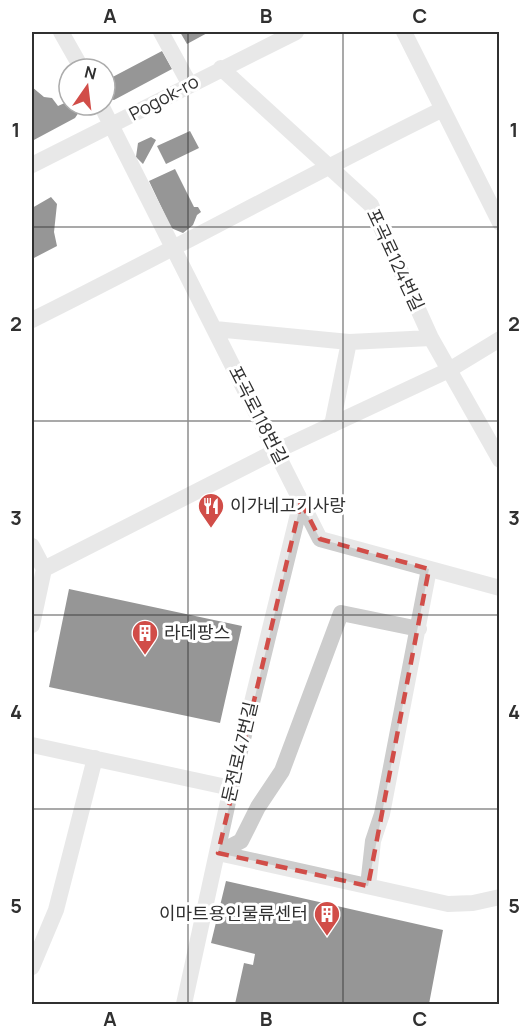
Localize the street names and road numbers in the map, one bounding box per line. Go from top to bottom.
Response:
street label: Pogok-ro [124,69,203,125]
street label: 포곡로124번길 [362,205,430,315]
street label: 포곡로118번길 [224,361,294,468]
street label: 둔전로47번길 [216,699,262,804]

